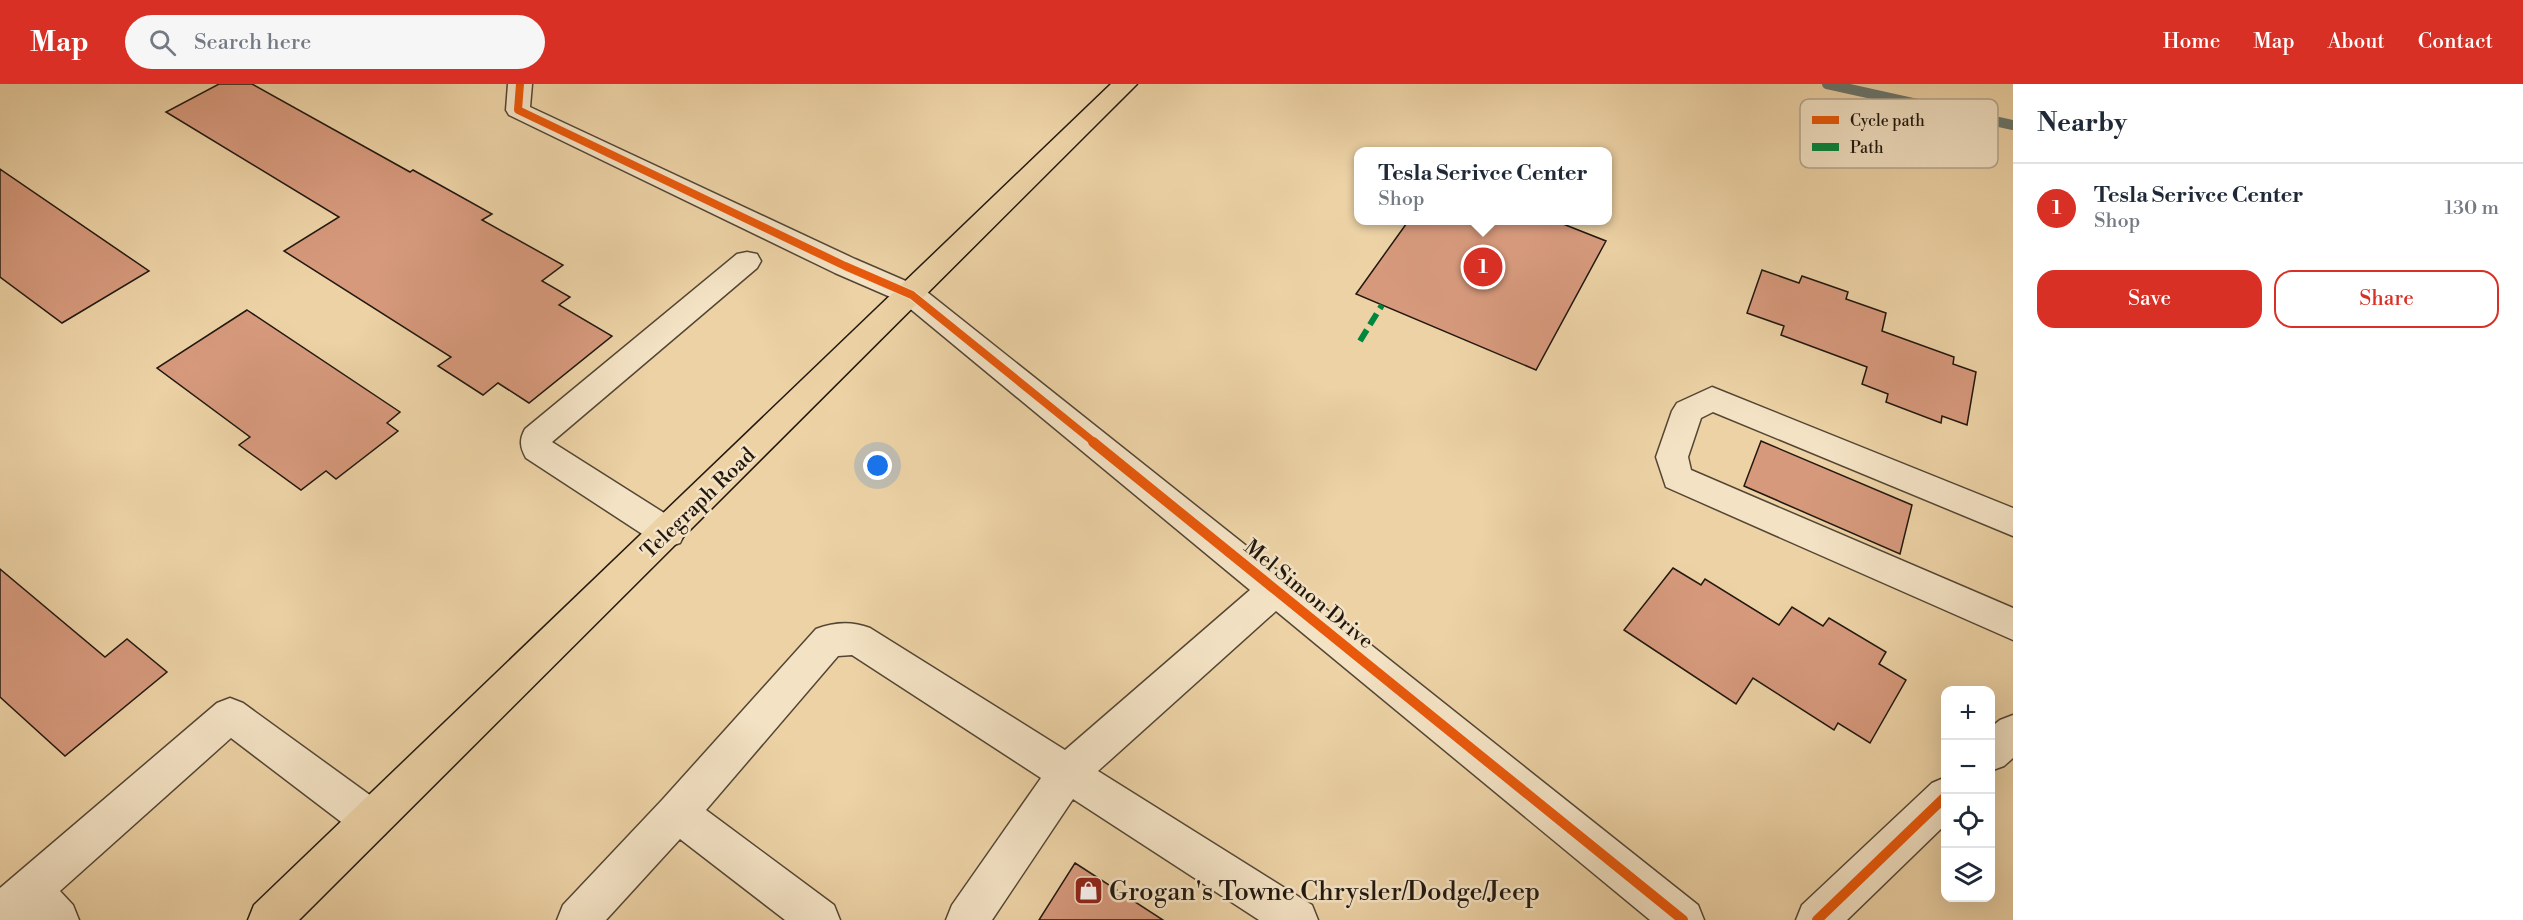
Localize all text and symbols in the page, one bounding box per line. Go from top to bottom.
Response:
search box [125,15,545,69]
text: Map [30,25,89,60]
icon: search [146,26,179,59]
text: Search here [194,29,311,56]
text: Home [2163,29,2220,55]
text: Map [2253,29,2295,55]
text: About [2328,29,2385,55]
text: Contact [2418,29,2493,55]
legend [1800,99,1998,168]
text: Nearby [2037,107,2127,139]
text: Cycle path [1850,111,1925,131]
text: Path [1850,138,1884,158]
popup [1354,147,1612,225]
text: Tesla Serivce Center [1378,160,1588,187]
text: Tesla Serivce Center [2094,182,2303,209]
text: Shop [1378,187,1425,212]
text: 1 [2052,196,2061,221]
text: 130 m [2444,196,2499,221]
text: Shop [2094,209,2140,234]
pin: 1 [1464,244,1502,290]
button: Save [2037,270,2262,328]
button: Share [2274,270,2499,328]
street label: Telegraph Road [636,443,761,565]
your location [863,451,892,480]
street label: Mel Simon Drive [1238,535,1378,655]
map controls [1941,686,1995,902]
button: + [1941,686,1995,740]
button: − [1941,740,1995,794]
button: locate [1941,794,1995,848]
button: layers [1941,848,1995,902]
shop icon: Grogan's Towne Chrysler/Dodge/Jeep [1072,875,1104,907]
place label: Grogan's Towne Chrysler/Dodge/Jeep [1109,876,1540,908]

